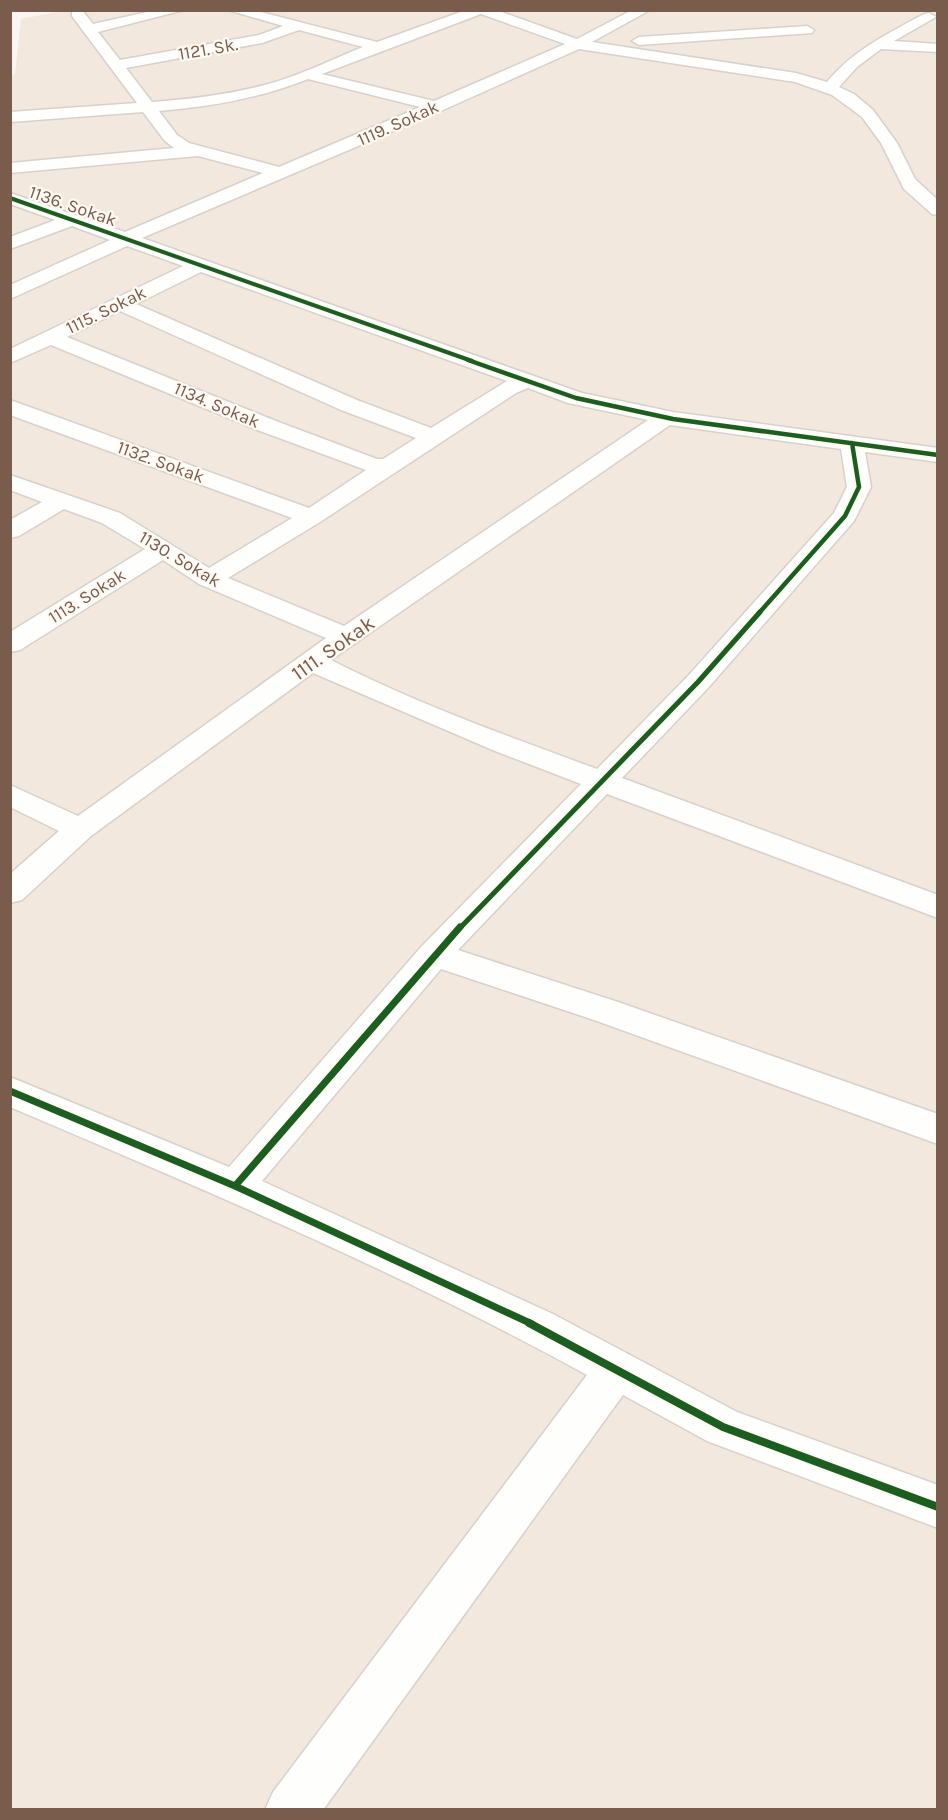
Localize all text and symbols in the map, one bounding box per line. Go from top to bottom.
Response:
street label: 1121. Sk. [177,33,239,65]
street label: 1119. Sokak [354,95,442,151]
street label: 1136. Sokak [26,181,120,231]
street label: 1115. Sokak [62,281,150,339]
street label: 1134. Sokak [171,377,263,433]
street label: 1132. Sokak [114,436,208,488]
street label: 1130. Sokak [135,526,225,592]
street label: 1113. Sokak [44,564,130,628]
street label: 1111. Sokak [287,611,379,685]

